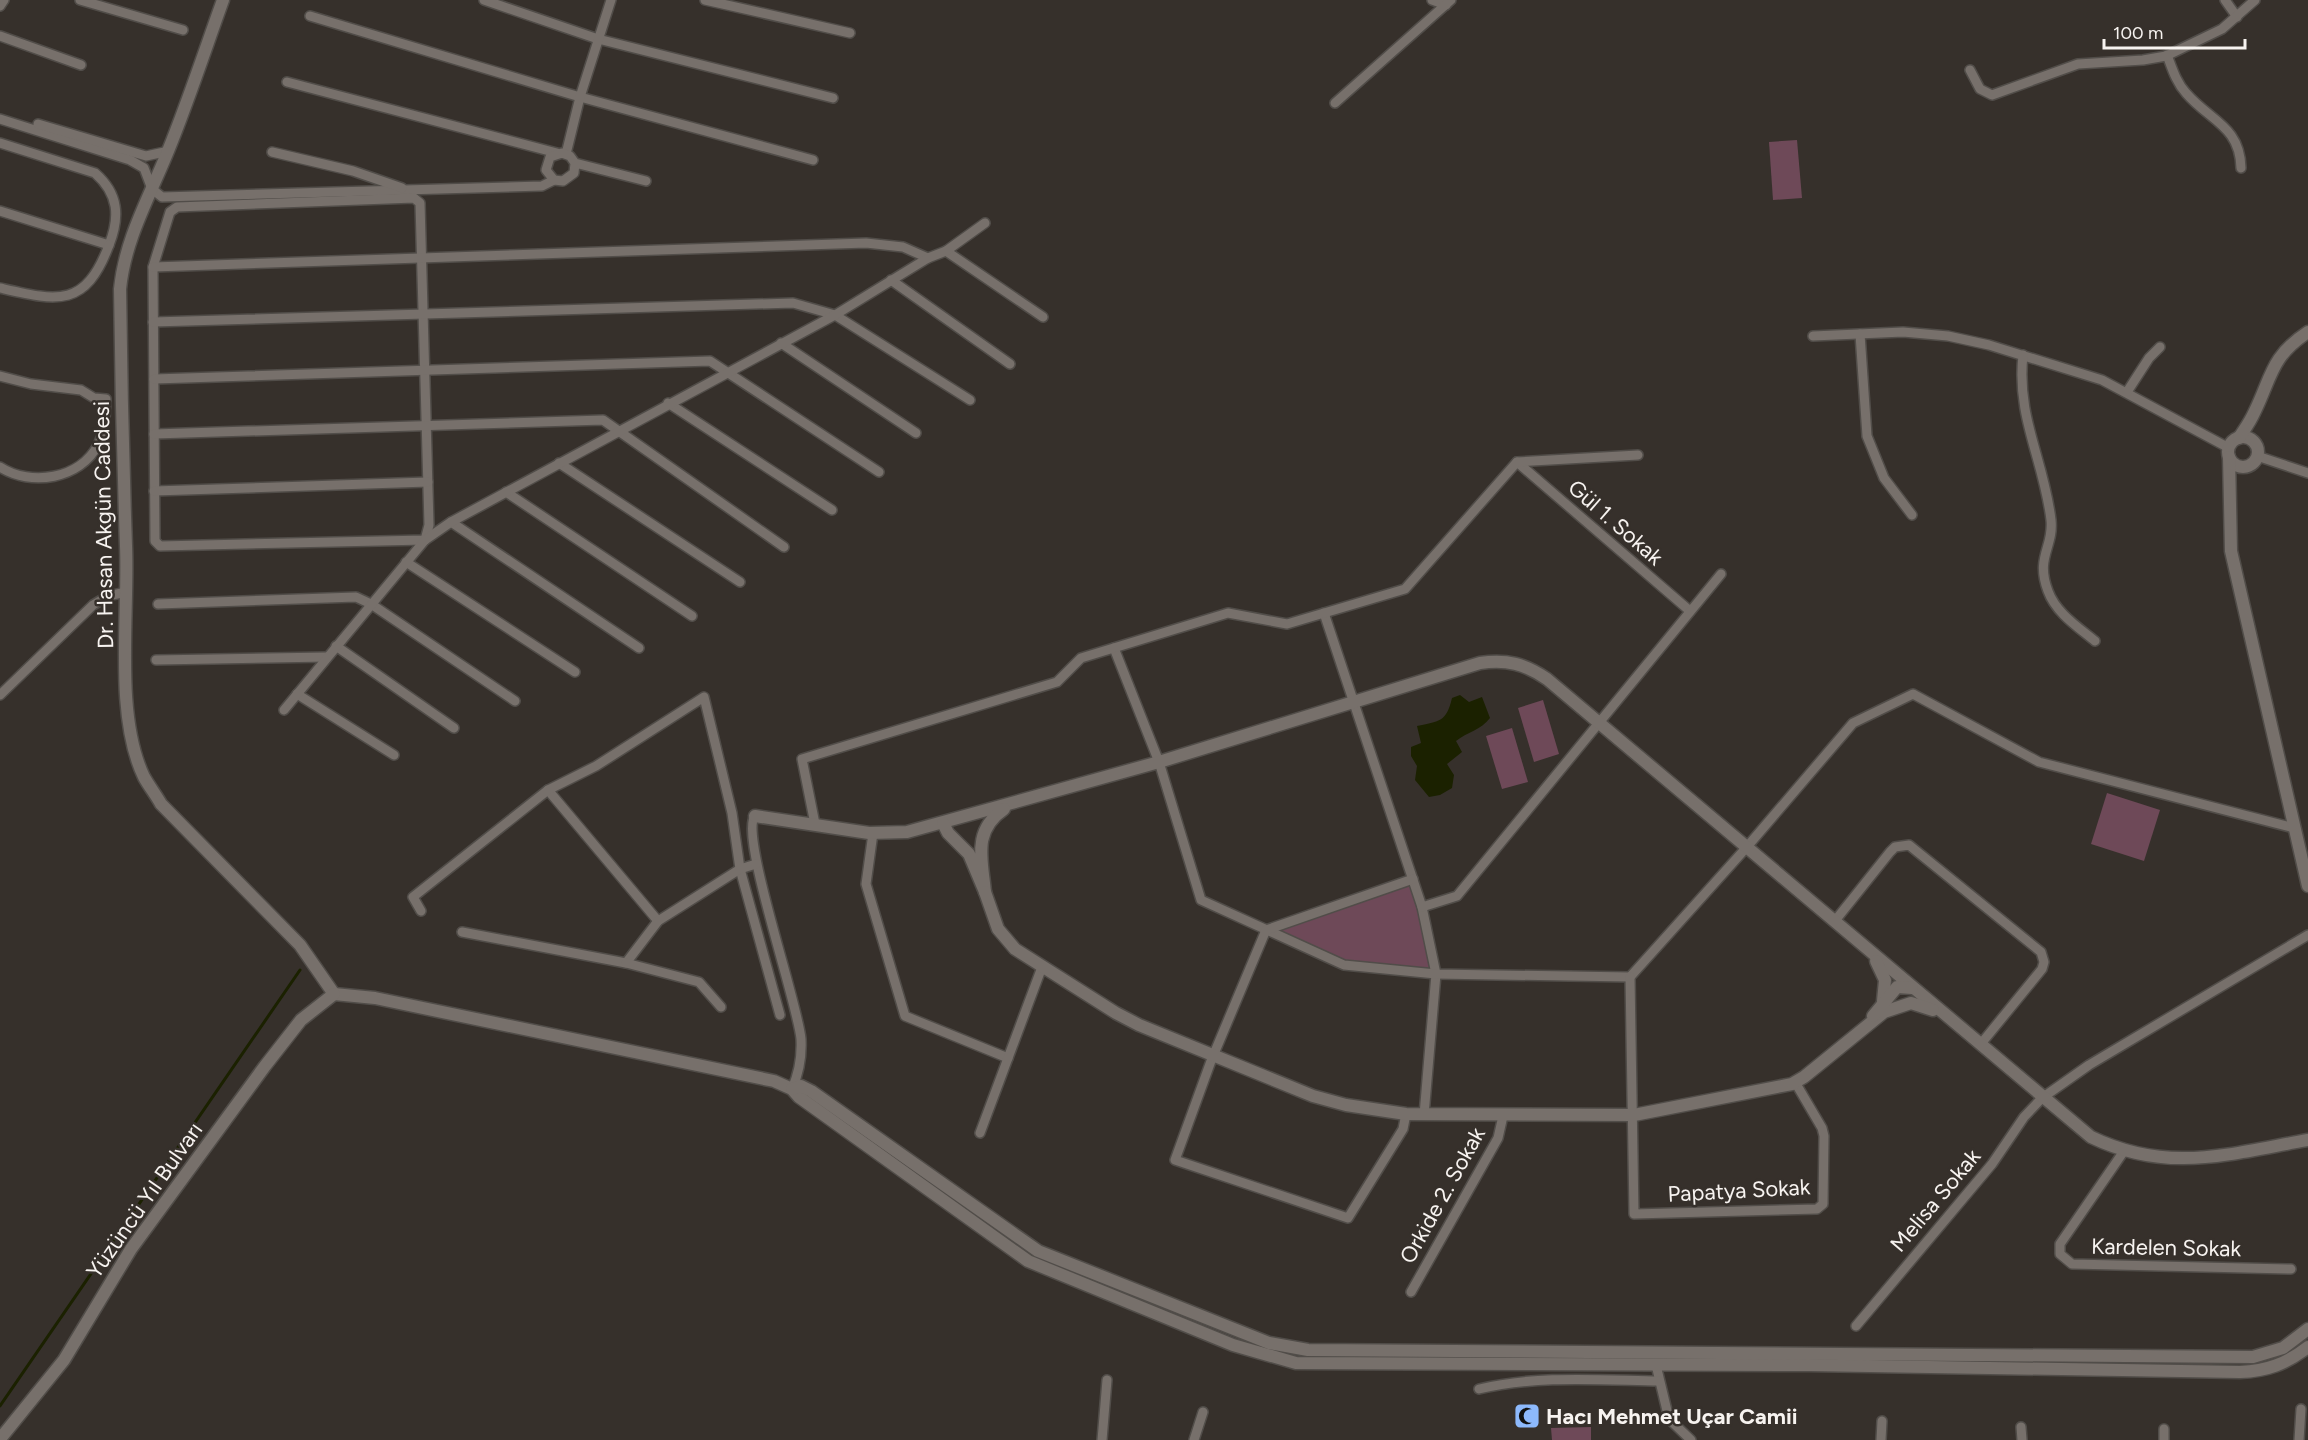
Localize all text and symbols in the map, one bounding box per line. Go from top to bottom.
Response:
scale bar [2104,12,2245,50]
text: 100 m [2113,22,2163,44]
street label: Dr. Hasan Akgün Caddesi [88,401,119,649]
street label: Gül 1. Sokak [1563,474,1669,571]
street label: Yüzüncü Yıl Bulvarı [81,1117,208,1283]
street label: Orkide 2. Sokak [1394,1122,1491,1268]
street label: Melisa Sokak [1885,1143,1986,1257]
street label: Papatya Sokak [1667,1173,1811,1208]
street label: Kardelen Sokak [2091,1233,2242,1262]
mosque icon: Hacı Mehmet Uçar Camii [1512,1401,1542,1431]
place label: Hacı Mehmet Uçar Camii [1546,1403,1797,1430]

